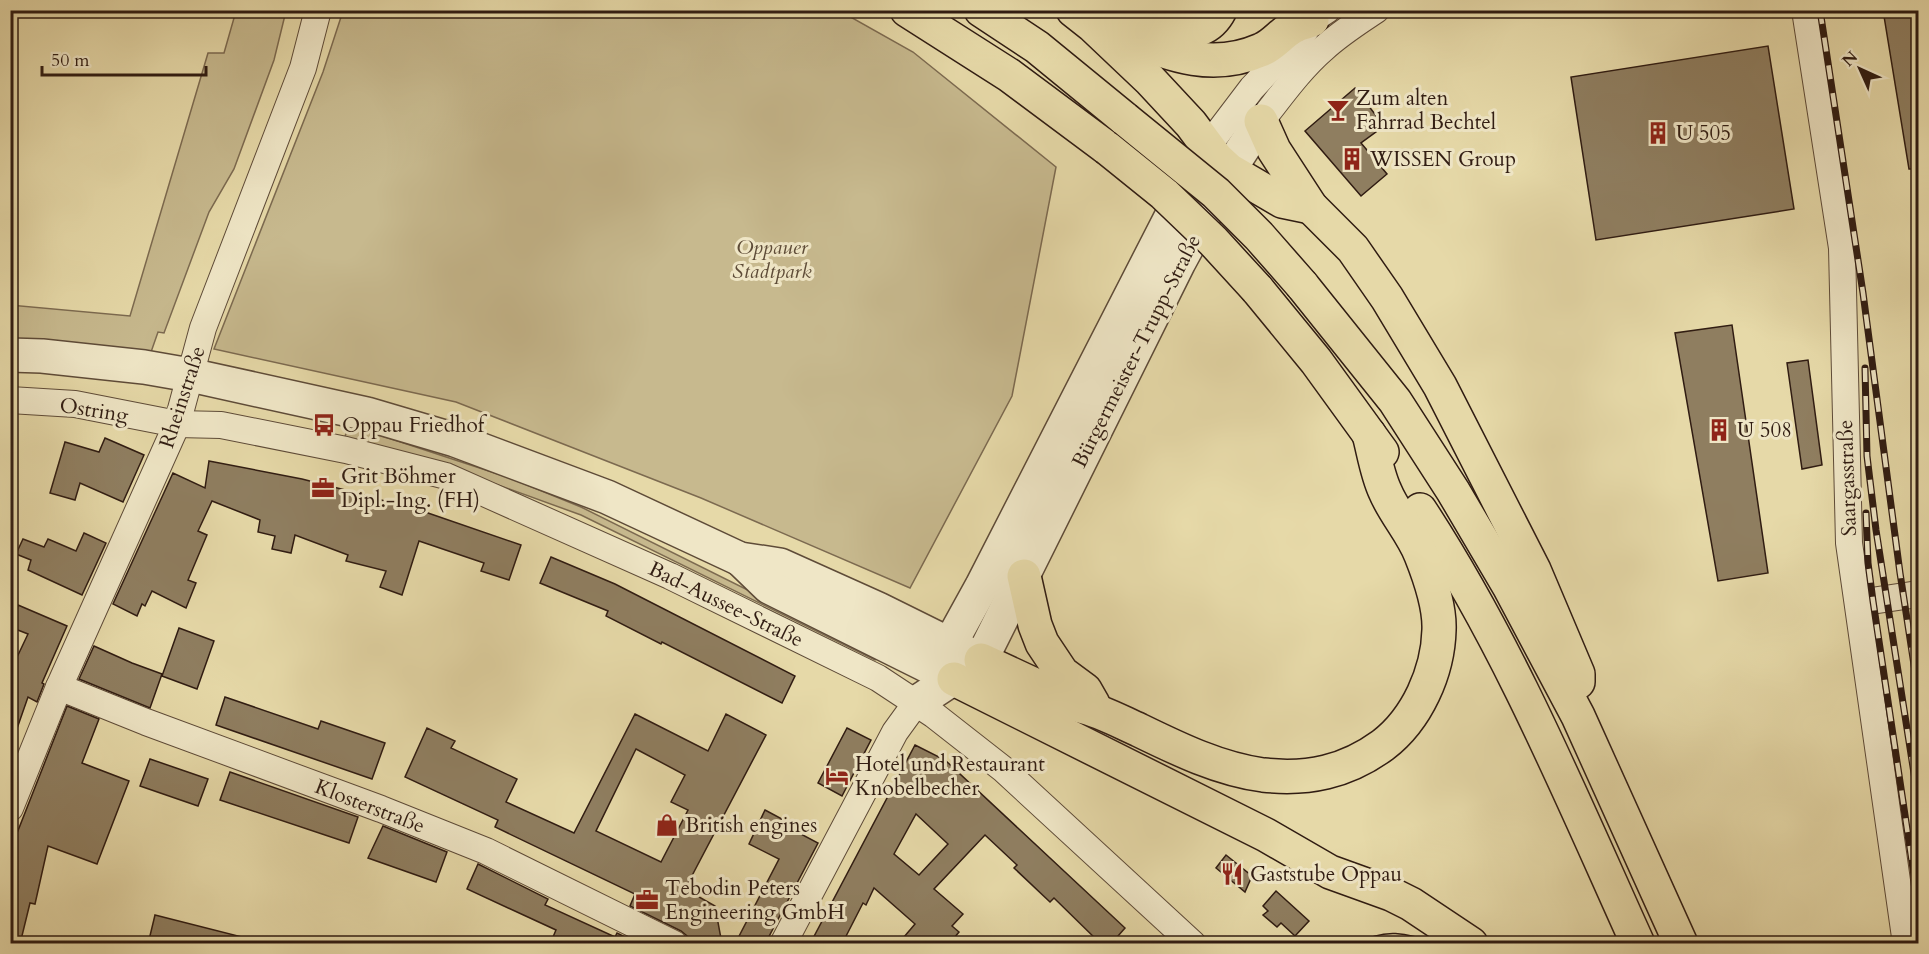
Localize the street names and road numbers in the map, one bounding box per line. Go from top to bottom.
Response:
street label: Bürgermeister-Trupp-Straße [1065,230,1208,473]
street label: Rheinstraße [152,342,213,452]
street label: Ostring [58,391,131,430]
street label: Saargasstraße [1831,419,1864,537]
street label: Bad-Aussee-Straße [644,554,808,654]
street label: Klosterstraße [311,772,429,841]

